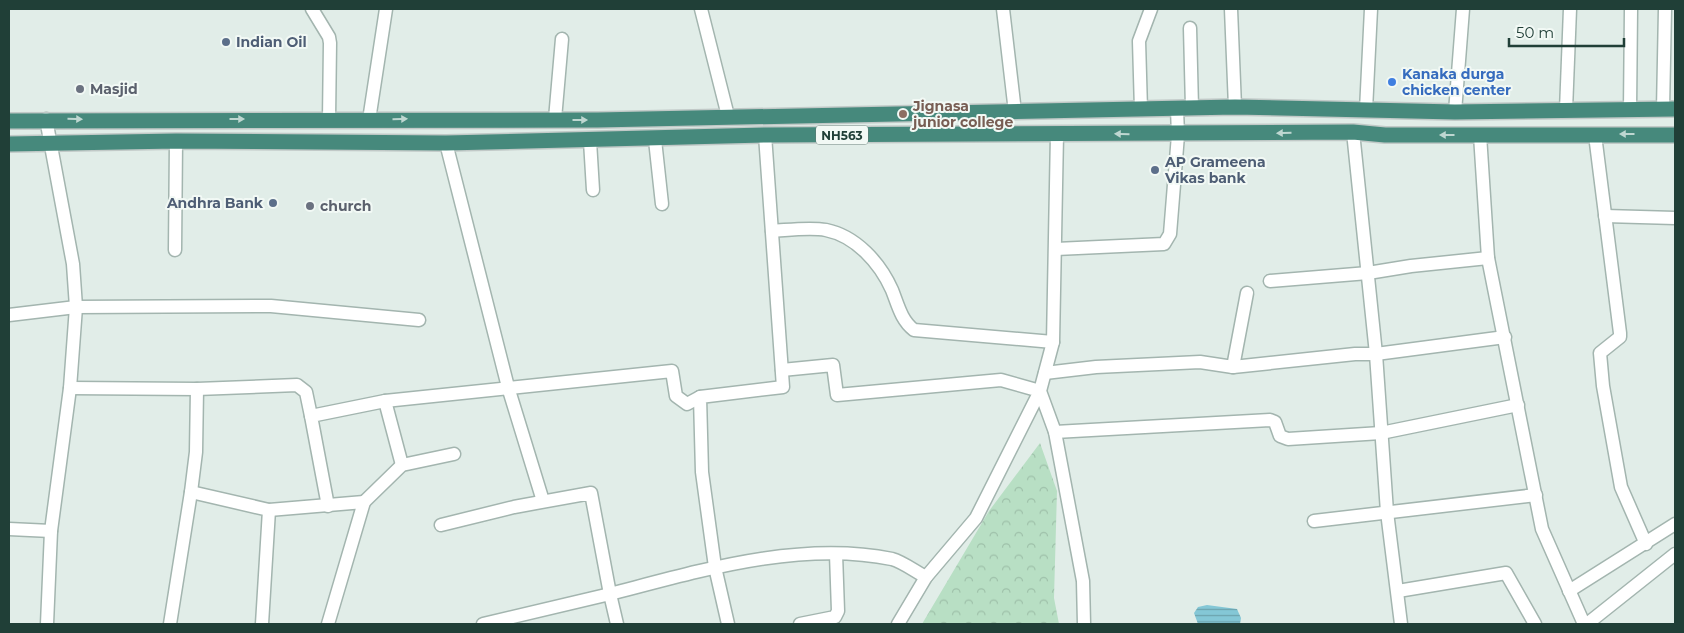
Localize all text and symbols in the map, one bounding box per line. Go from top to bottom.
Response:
scale bar [1509,15,1624,47]
text: 50 m [1516,23,1554,42]
place label: Indian Oil [236,33,307,51]
marker: Indian Oil [220,36,232,48]
place label: Kanaka durga chicken center [1402,65,1511,99]
marker: Kanaka durga chicken center [1386,76,1398,88]
place label: Masjid [90,80,138,98]
marker: Masjid [74,83,86,95]
place label: Jignasa junior college [911,97,1013,131]
marker: Jignasa junior college [897,108,909,120]
one-way arrow [67,115,83,123]
one-way arrow [230,115,246,123]
one-way arrow [392,115,408,123]
one-way arrow [572,116,588,124]
road number: NH563 [816,126,868,144]
one-way arrow [1276,129,1292,137]
one-way arrow [1113,130,1129,138]
one-way arrow [1618,130,1634,138]
one-way arrow [1438,131,1454,139]
place label: AP Grameena Vikas bank [1164,153,1266,187]
marker: AP Grameena Vikas bank [1149,164,1161,176]
place label: Andhra Bank [166,194,264,212]
marker: Andhra Bank [267,197,279,209]
place label: church [320,197,371,215]
marker: church [304,200,316,212]

